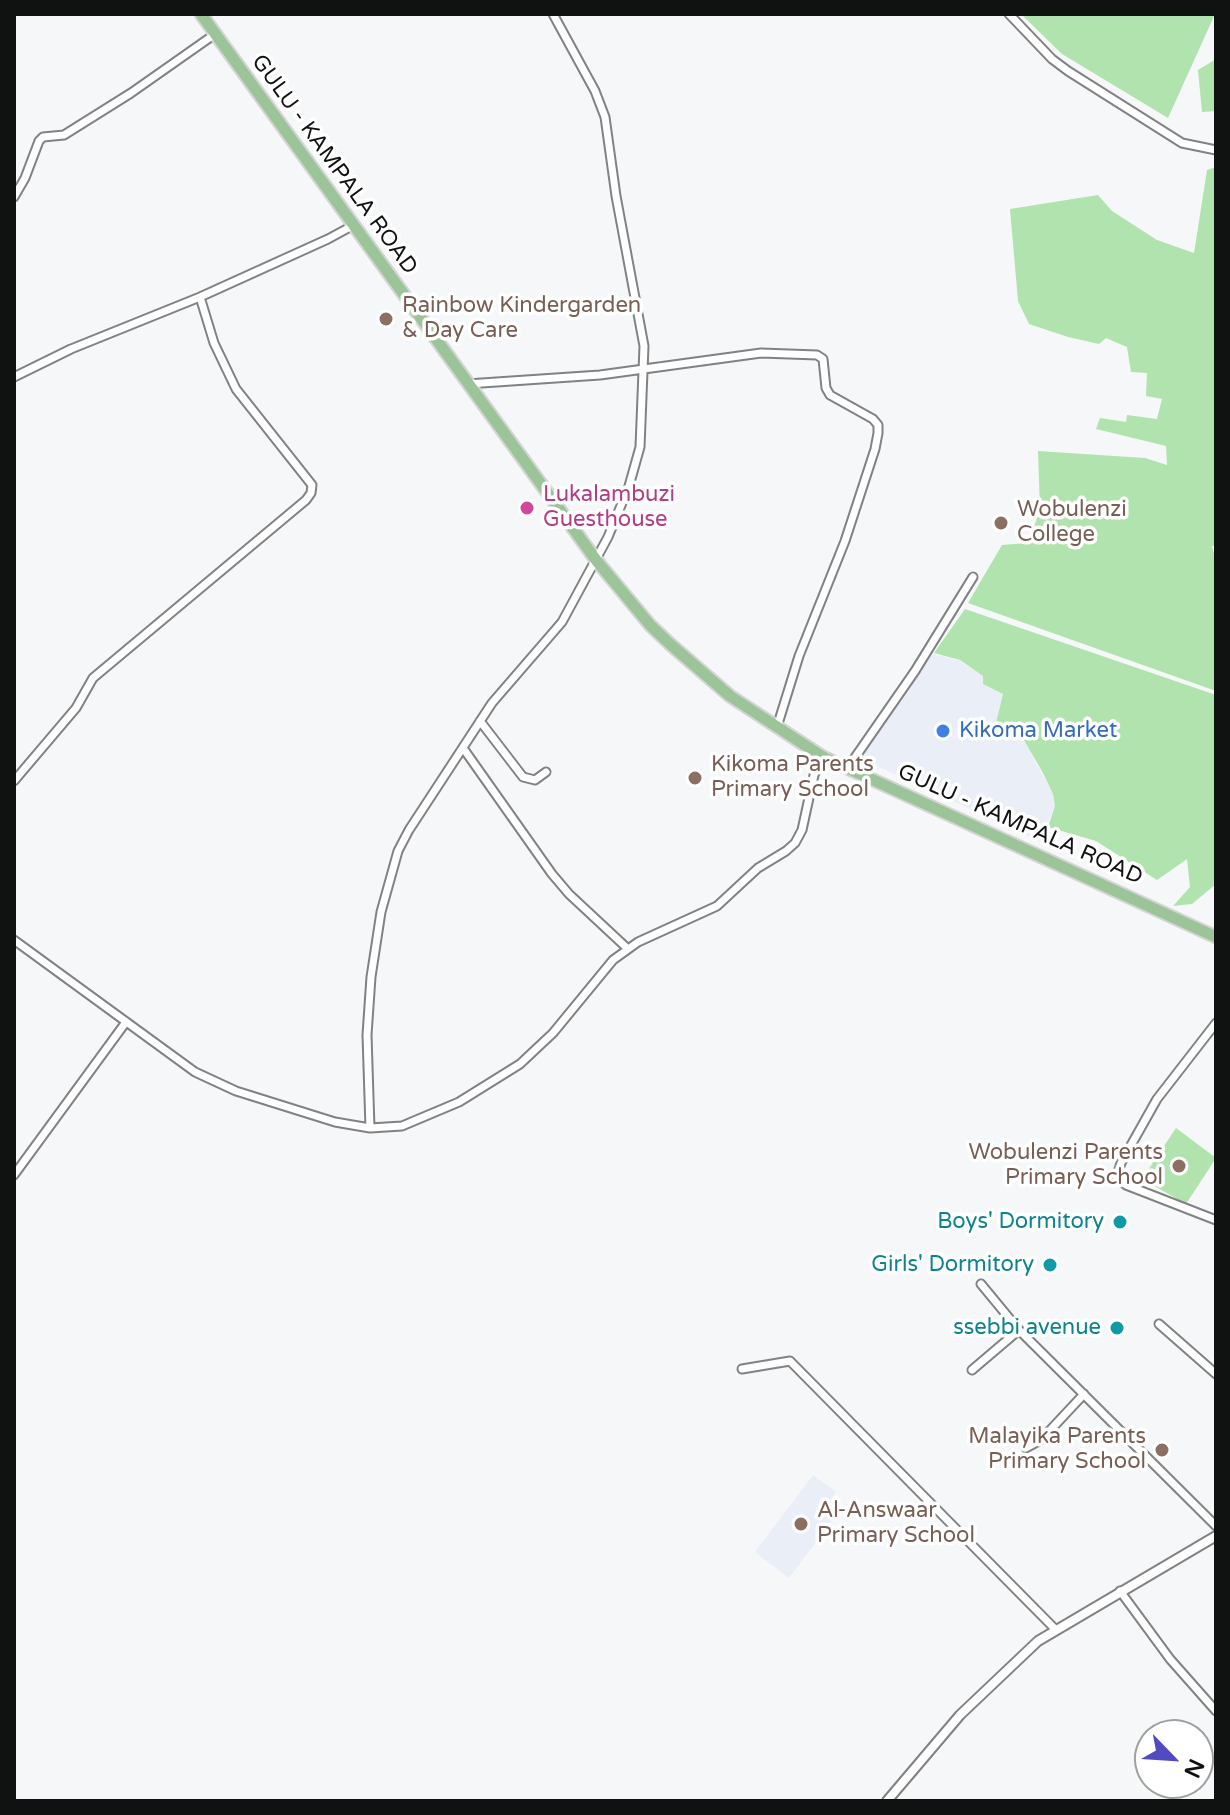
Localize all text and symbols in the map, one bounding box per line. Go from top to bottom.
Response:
street label: GULU - KAMPALA ROAD [245,50,423,280]
place label: Rainbow Kindergarden & Day Care [402,293,641,344]
marker: Rainbow Kindergarden & Day Care [377,310,395,328]
place label: Lukalambuzi Guesthouse [543,482,675,534]
place label: Wobulenzi College [1017,497,1127,548]
marker: Lukalambuzi Guesthouse [518,499,536,517]
marker: Wobulenzi College [992,514,1010,532]
place label: Kikoma Market [959,718,1117,744]
marker: Kikoma Market [934,722,952,740]
place label: Kikoma Parents Primary School [711,752,874,804]
street label: GULU - KAMPALA ROAD [893,759,1147,891]
marker: Kikoma Parents Primary School [686,769,704,787]
place label: Wobulenzi Parents Primary School [968,1140,1163,1192]
marker: Wobulenzi Parents Primary School [1170,1157,1188,1175]
place label: Boys' Dormitory [937,1209,1104,1235]
marker: Boys' Dormitory [1111,1213,1129,1231]
place label: Girls' Dormitory [871,1252,1034,1278]
marker: Girls' Dormitory [1041,1256,1059,1274]
place label: ssebbi avenue [953,1315,1101,1341]
marker: ssebbi avenue [1108,1319,1126,1337]
place label: Malayika Parents Primary School [968,1424,1146,1476]
marker: Malayika Parents Primary School [1153,1441,1171,1459]
place label: Al-Answaar Primary School [817,1498,975,1550]
marker: Al-Answaar Primary School [792,1515,810,1533]
north arrow [1134,1719,1214,1799]
text: N [1178,1755,1209,1782]

